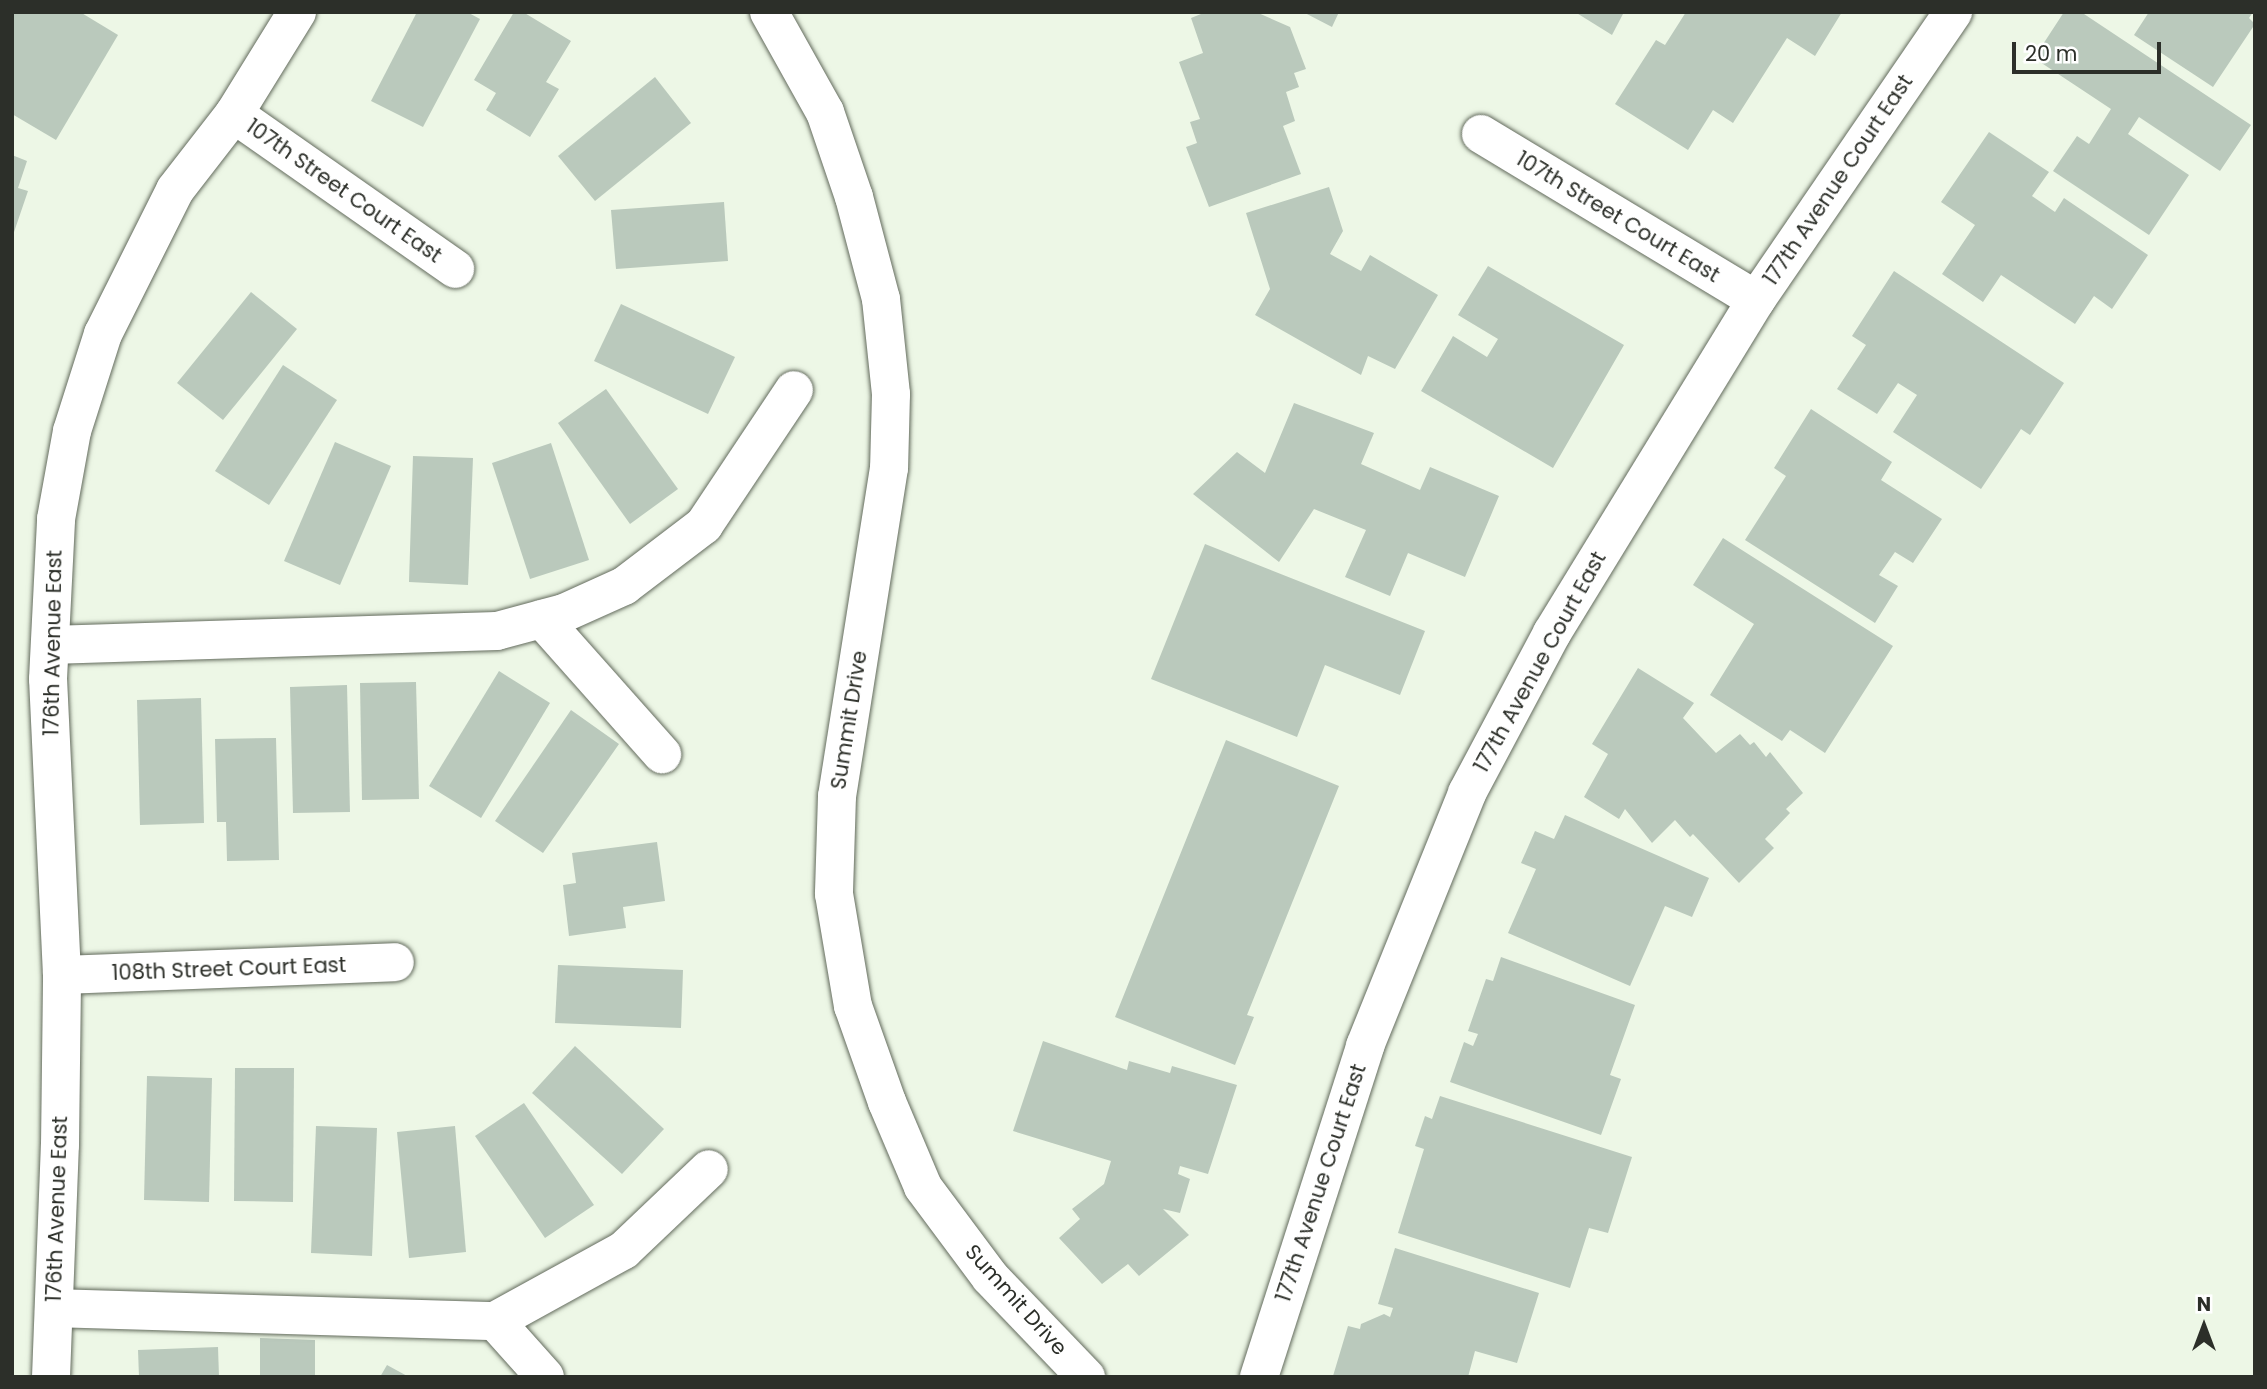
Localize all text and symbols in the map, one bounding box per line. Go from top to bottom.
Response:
scale bar [2015,28,2164,72]
text: 20 m [2025,39,2078,68]
street label: 177th Avenue Court East [1758,70,1918,290]
street label: 107th Street Court East [241,114,447,268]
street label: 107th Street Court East [1512,146,1724,288]
street label: 177th Avenue Court East [1469,547,1611,777]
street label: 176th Avenue East [39,550,67,736]
street label: Summit Drive [826,649,872,791]
street label: 108th Street Court East [111,952,347,986]
street label: 177th Avenue Court East [1271,1061,1371,1305]
street label: 176th Avenue East [41,1115,73,1303]
street label: Summit Drive [960,1240,1072,1360]
north arrow [2169,1291,2239,1361]
text: N [2197,1291,2211,1318]

